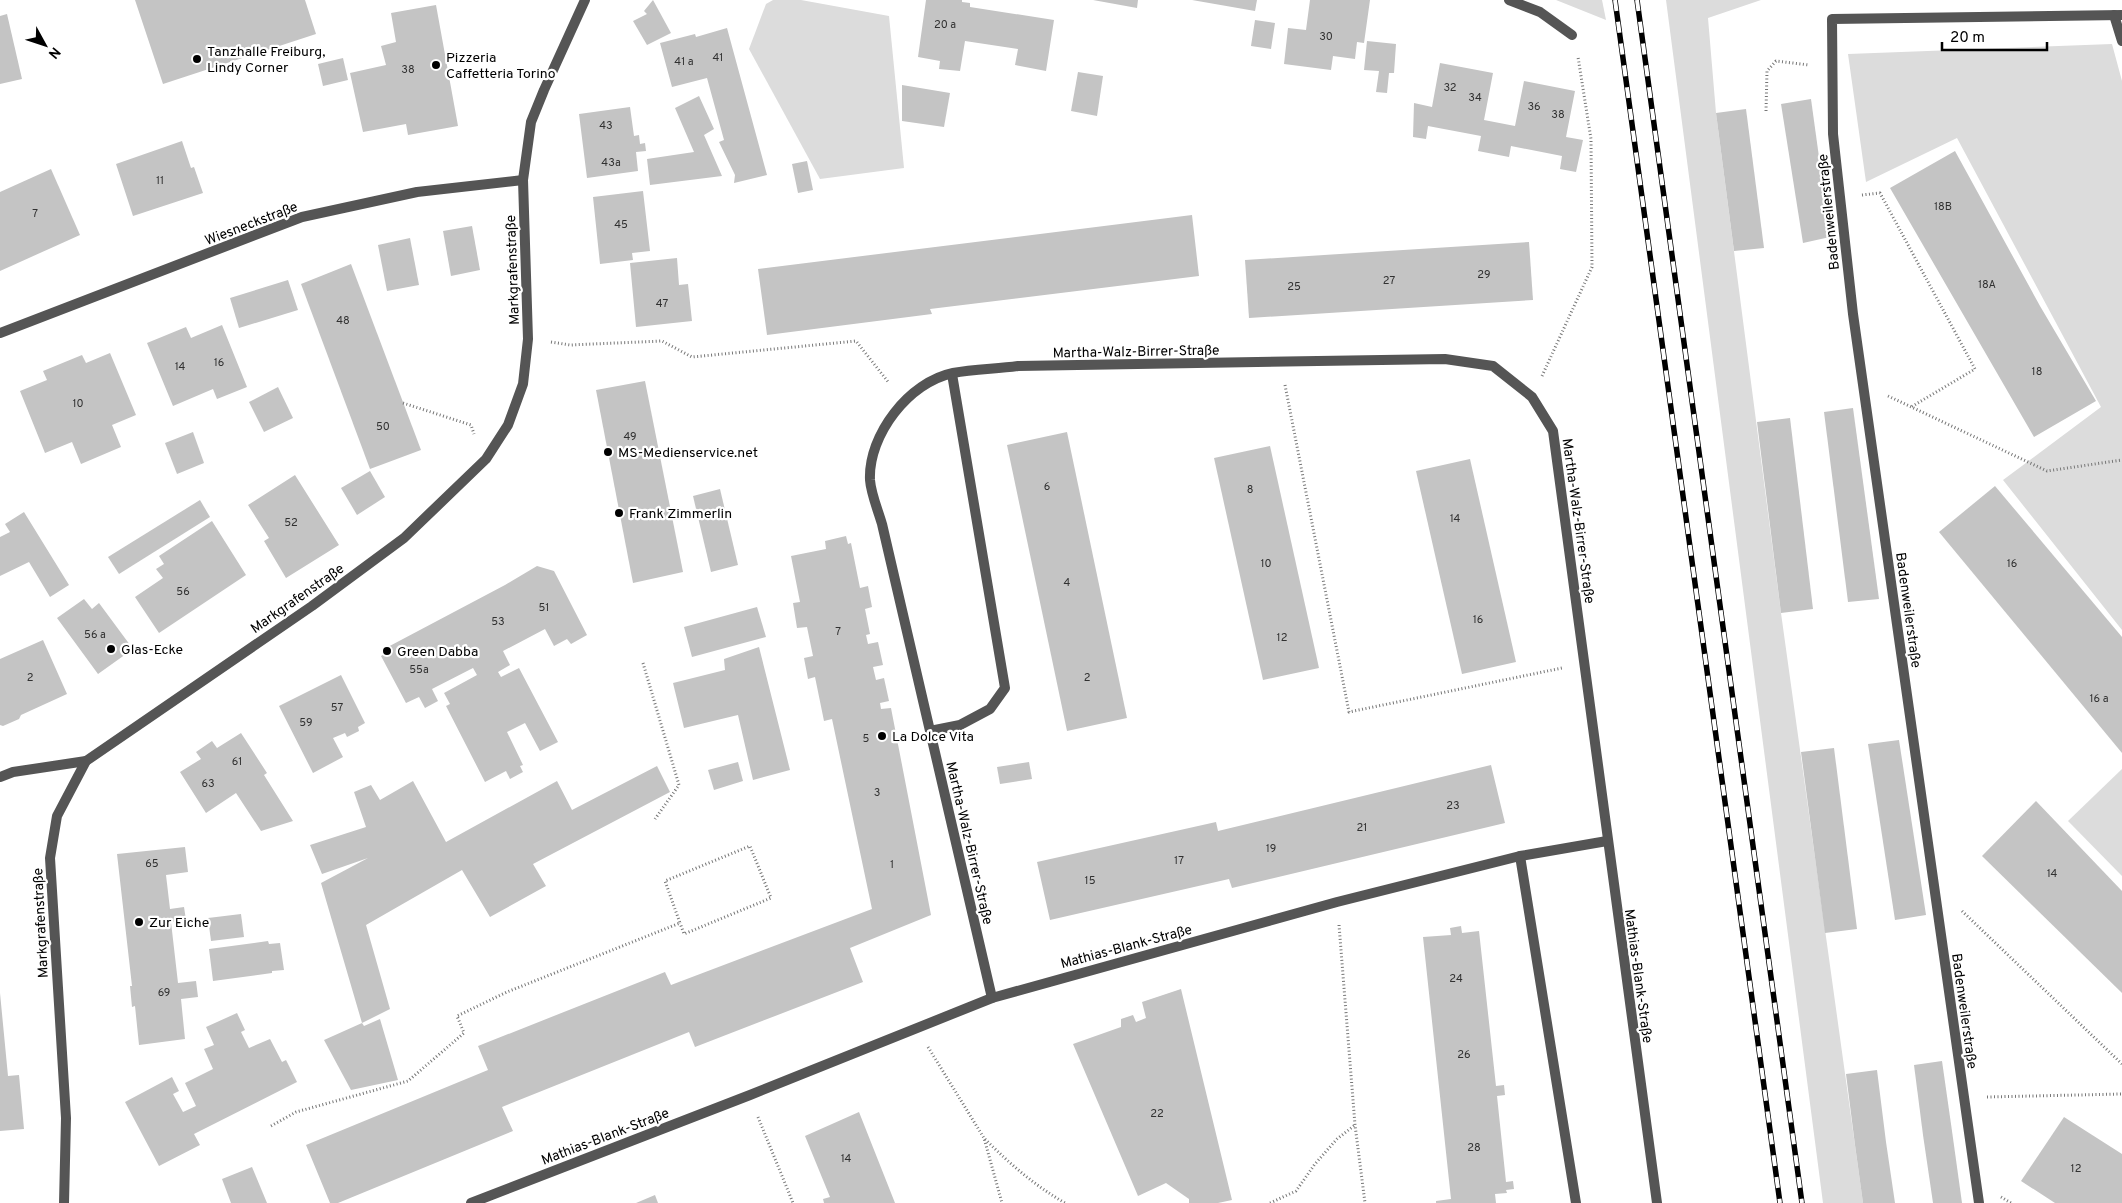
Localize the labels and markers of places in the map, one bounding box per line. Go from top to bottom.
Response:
place label: Tanzhalle Freiburg, Lindy Corner [207,44,325,77]
place label: Pizzeria Caffetteria Torino [446,50,556,83]
marker: Tanzhalle Freiburg, Lindy Corner [191,53,203,65]
marker: Pizzeria Caffetteria Torino [430,59,442,71]
place label: MS-Medienservice.net [618,445,758,462]
marker: MS-Medienservice.net [602,446,614,458]
place label: Frank Zimmerlin [629,506,732,523]
marker: Frank Zimmerlin [613,507,625,519]
place label: Glas-Ecke [121,642,183,659]
marker: Glas-Ecke [105,643,117,655]
place label: Green Dabba [397,644,478,661]
marker: Green Dabba [381,645,393,657]
place label: La Dolce Vita [892,729,974,746]
marker: La Dolce Vita [876,730,888,742]
place label: Zur Eiche [149,915,209,932]
marker: Zur Eiche [133,916,145,928]

